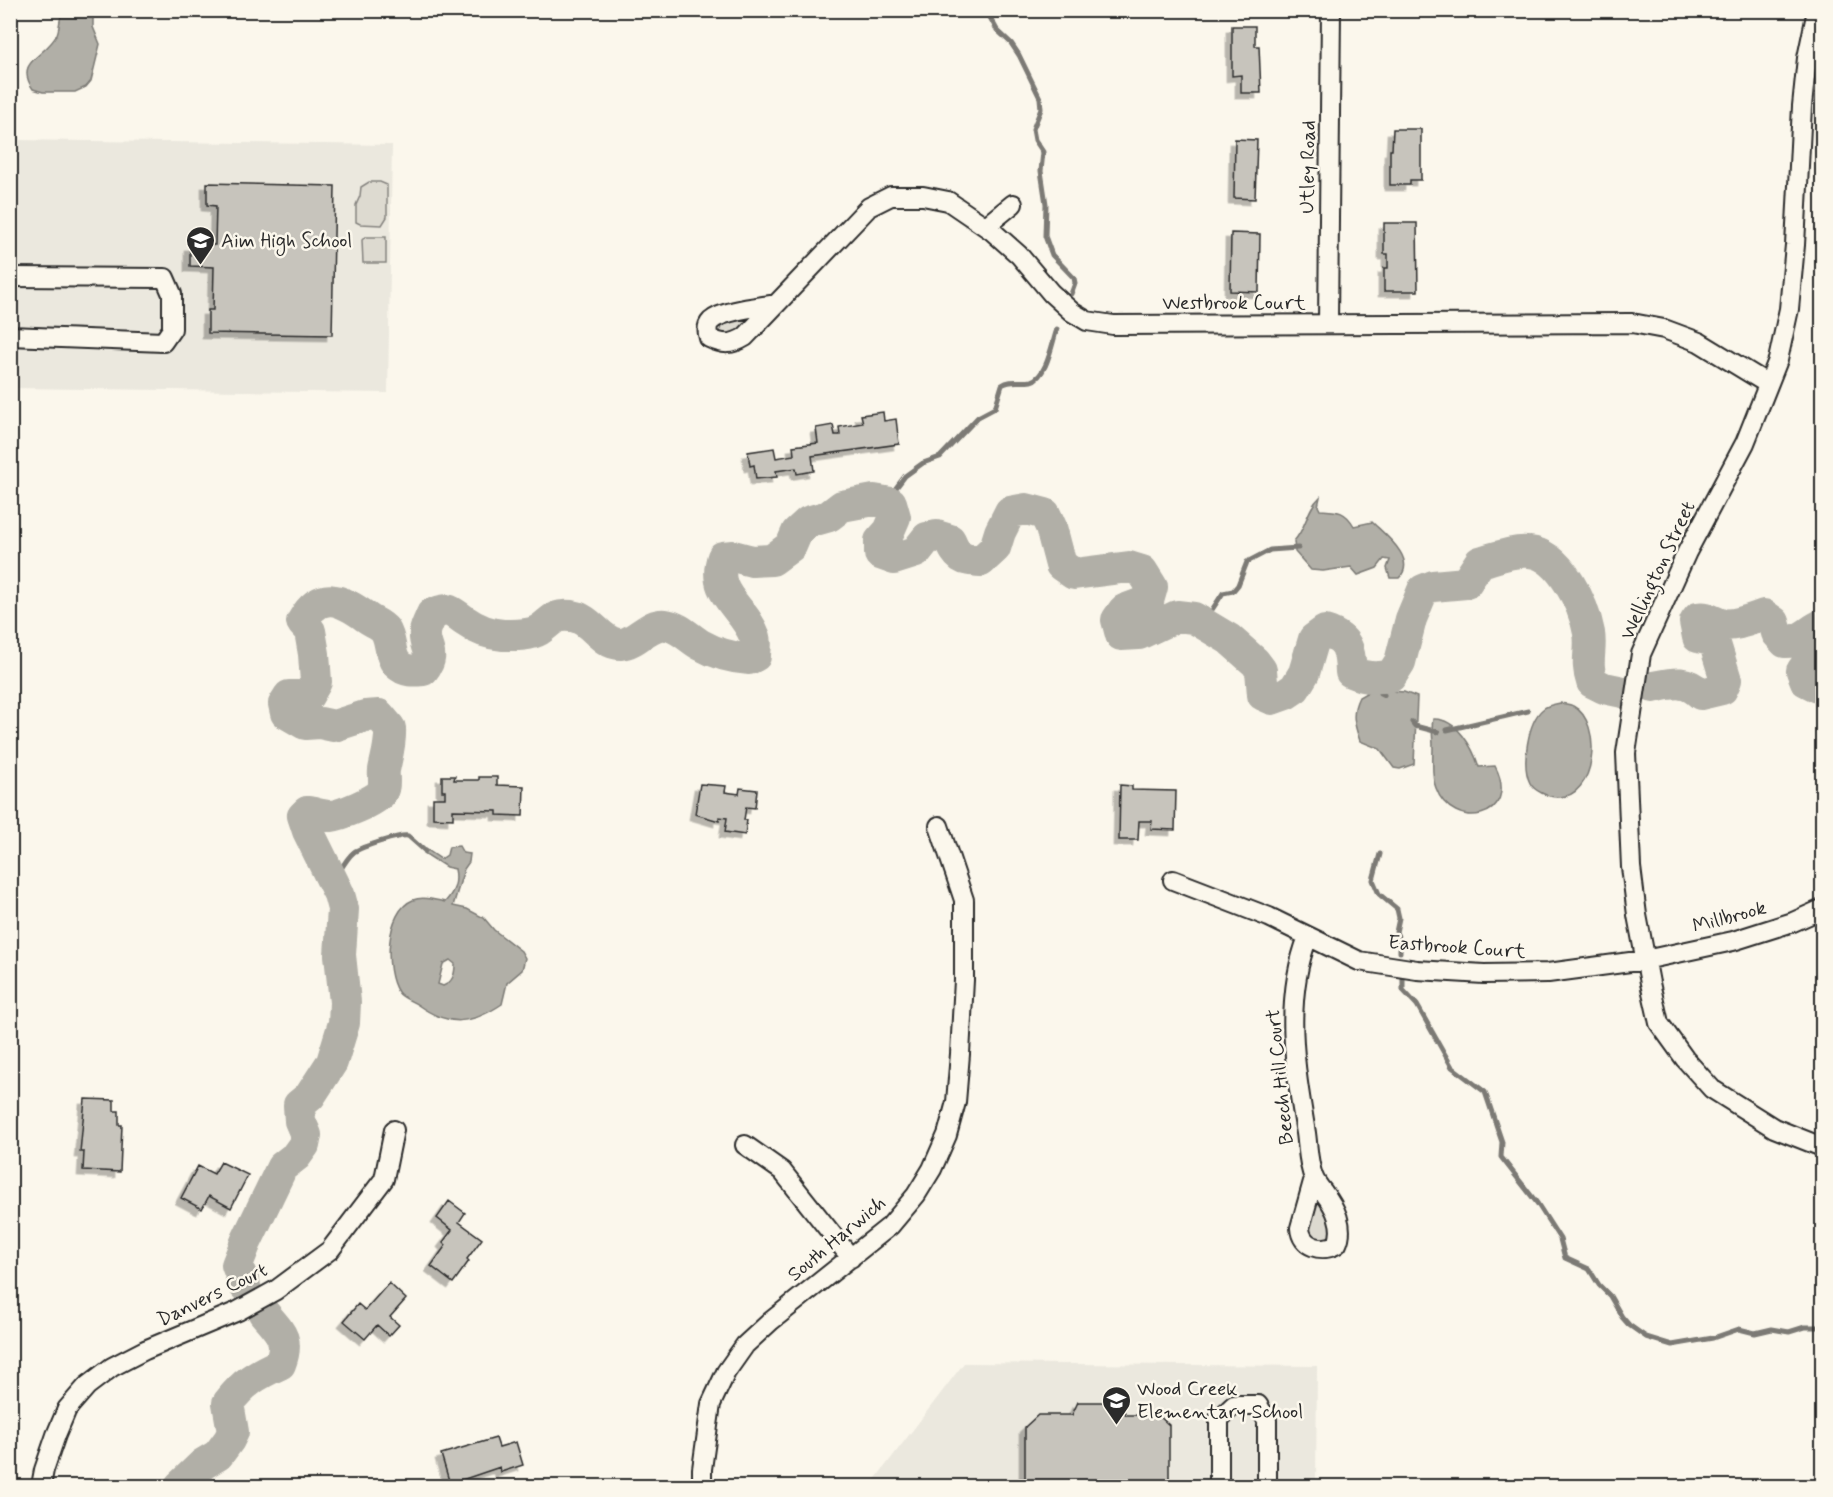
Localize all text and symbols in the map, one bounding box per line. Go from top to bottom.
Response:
street label: Utley Road [1294,120,1323,214]
school or university icon: Aim High School [184,224,216,266]
place label: Aim High School [221,228,352,256]
street label: Westbrook Court [1162,290,1306,317]
street label: Wellington Street [1614,497,1704,645]
street label: Millbrook [1689,895,1769,940]
street label: Eastbrook Court [1387,929,1527,966]
street label: Beech Hill Court [1260,1008,1301,1146]
street label: South Harwich [782,1190,892,1288]
street label: Danvers Court [153,1257,272,1334]
place label: Wood Creek Elementary School [1137,1376,1303,1426]
school or university icon: Wood Creek Elementary School [1100,1384,1132,1426]

